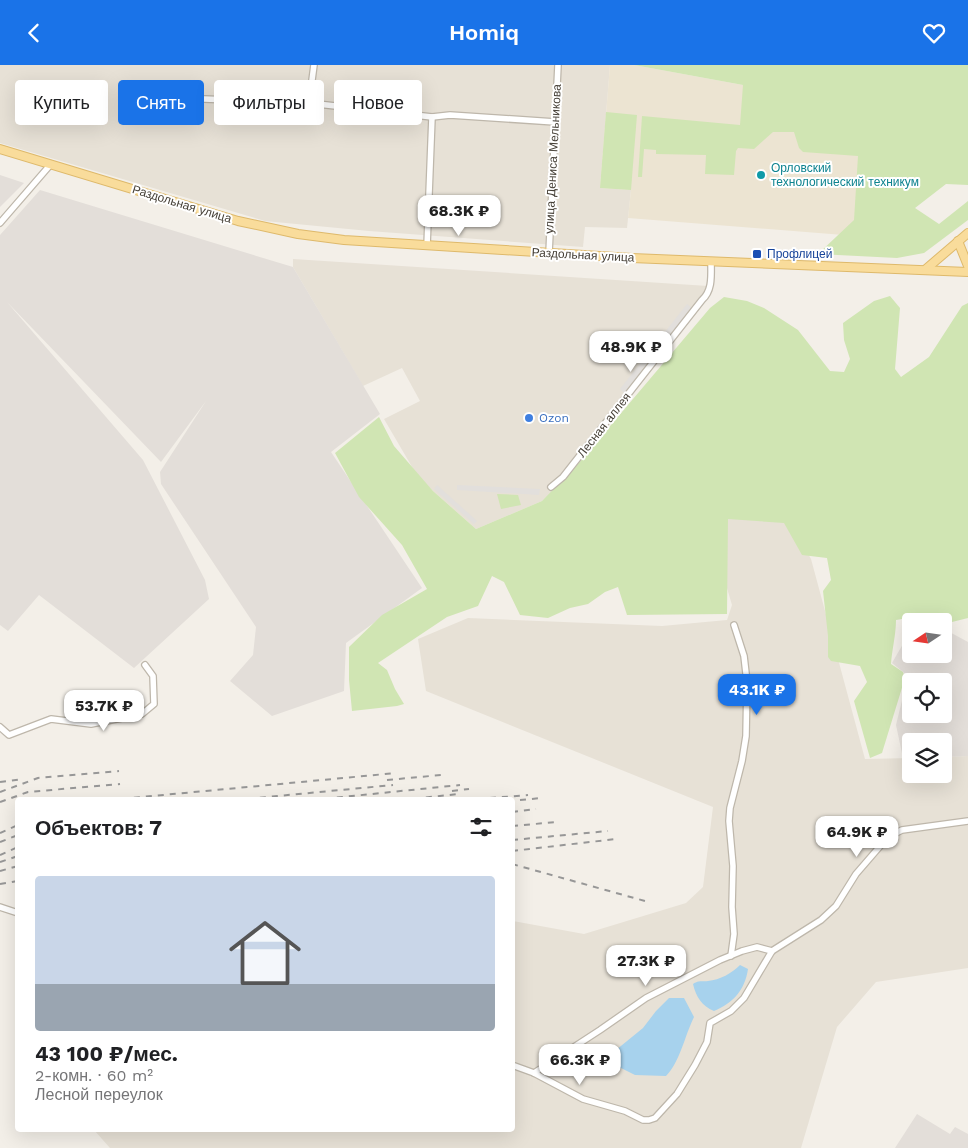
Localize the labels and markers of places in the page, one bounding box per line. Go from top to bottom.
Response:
place label: Орловский технологический техникум [771,161,919,189]
marker: Орловский технологический техникум [755,169,767,181]
pin: 68.3K ₽ [413,195,505,237]
place label: Профлицей [767,247,832,261]
marker: Профлицей [751,248,763,260]
pin: 48.9K ₽ [585,331,677,373]
place label: Ozon [539,411,569,425]
marker: Ozon [523,412,535,424]
pin: 43.1K ₽ [711,673,803,716]
pin: 53.7K ₽ [58,689,150,732]
pin: 64.9K ₽ [811,815,903,858]
pin: 27.3K ₽ [600,945,692,987]
pin: 66.3K ₽ [534,1043,626,1086]

